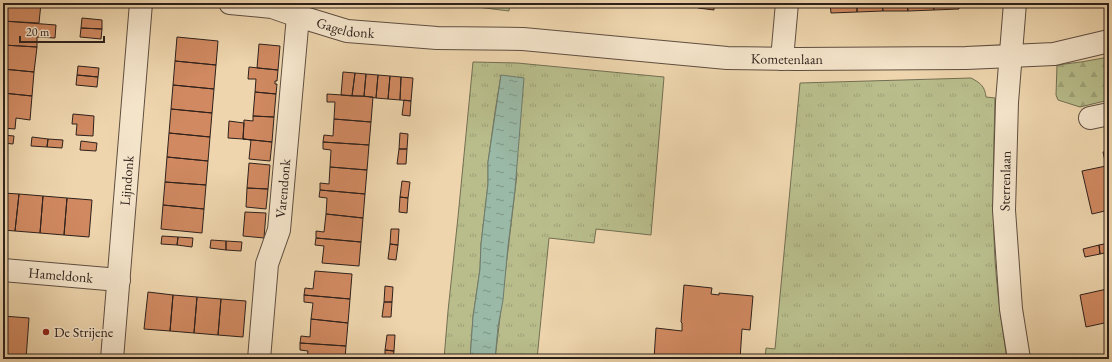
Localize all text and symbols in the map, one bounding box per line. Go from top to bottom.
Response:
street label: Gageldonk [314,13,375,42]
scale bar [20,18,104,44]
text: 20 m [26,24,50,40]
street label: Kometenlaan [751,49,824,68]
street label: Sterrenlaan [995,150,1015,211]
street label: Lijndonk [116,154,138,206]
street label: Varendonk [271,158,294,219]
street label: Hameldonk [28,263,94,287]
place label: De Strijene [54,323,114,341]
marker: De Strijene [41,327,51,337]

